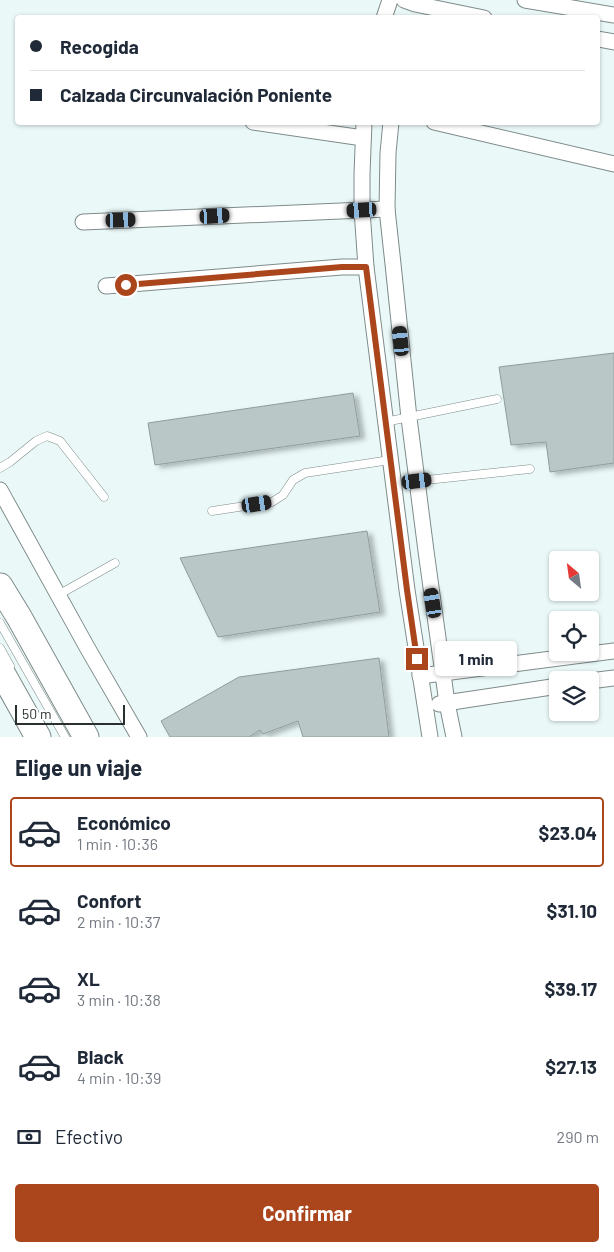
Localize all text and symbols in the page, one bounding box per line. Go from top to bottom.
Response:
text: Recogida [60,35,139,58]
text: Calzada Circunvalación Poniente [60,83,332,106]
car [346,202,377,218]
car [199,208,230,224]
car [105,212,136,228]
route start [115,274,137,296]
car [391,325,410,357]
car [401,472,432,490]
car [241,494,272,514]
north arrow [549,551,599,601]
map controls [549,551,599,721]
car [423,587,442,619]
button: locate [549,611,599,661]
callout: 1 min [434,642,517,676]
route end [406,648,428,670]
text: 1 min [458,649,494,668]
button: layers [549,671,599,721]
scale bar [15,702,125,725]
text: 50 m [22,705,51,722]
text: Elige un viaje [15,754,142,780]
icon: car [17,810,62,855]
text: Económico [77,811,171,834]
text: $23.04 [539,821,597,844]
text: 1 min · 10:36 [77,834,158,853]
icon: car [17,888,62,933]
text: Confort [77,889,141,912]
text: $31.10 [547,899,597,922]
text: 2 min · 10:37 [77,912,160,931]
icon: car [17,966,62,1011]
text: XL [77,967,100,990]
text: $39.17 [545,977,597,1000]
text: 3 min · 10:38 [77,990,161,1009]
icon: car [17,1044,62,1089]
text: Black [77,1045,124,1068]
text: $27.13 [545,1055,597,1078]
text: 4 min · 10:39 [77,1068,161,1087]
icon: cash [15,1123,43,1151]
text: Efectivo [55,1125,123,1148]
text: 290 m [557,1127,599,1146]
button: Confirmar [15,1184,599,1242]

